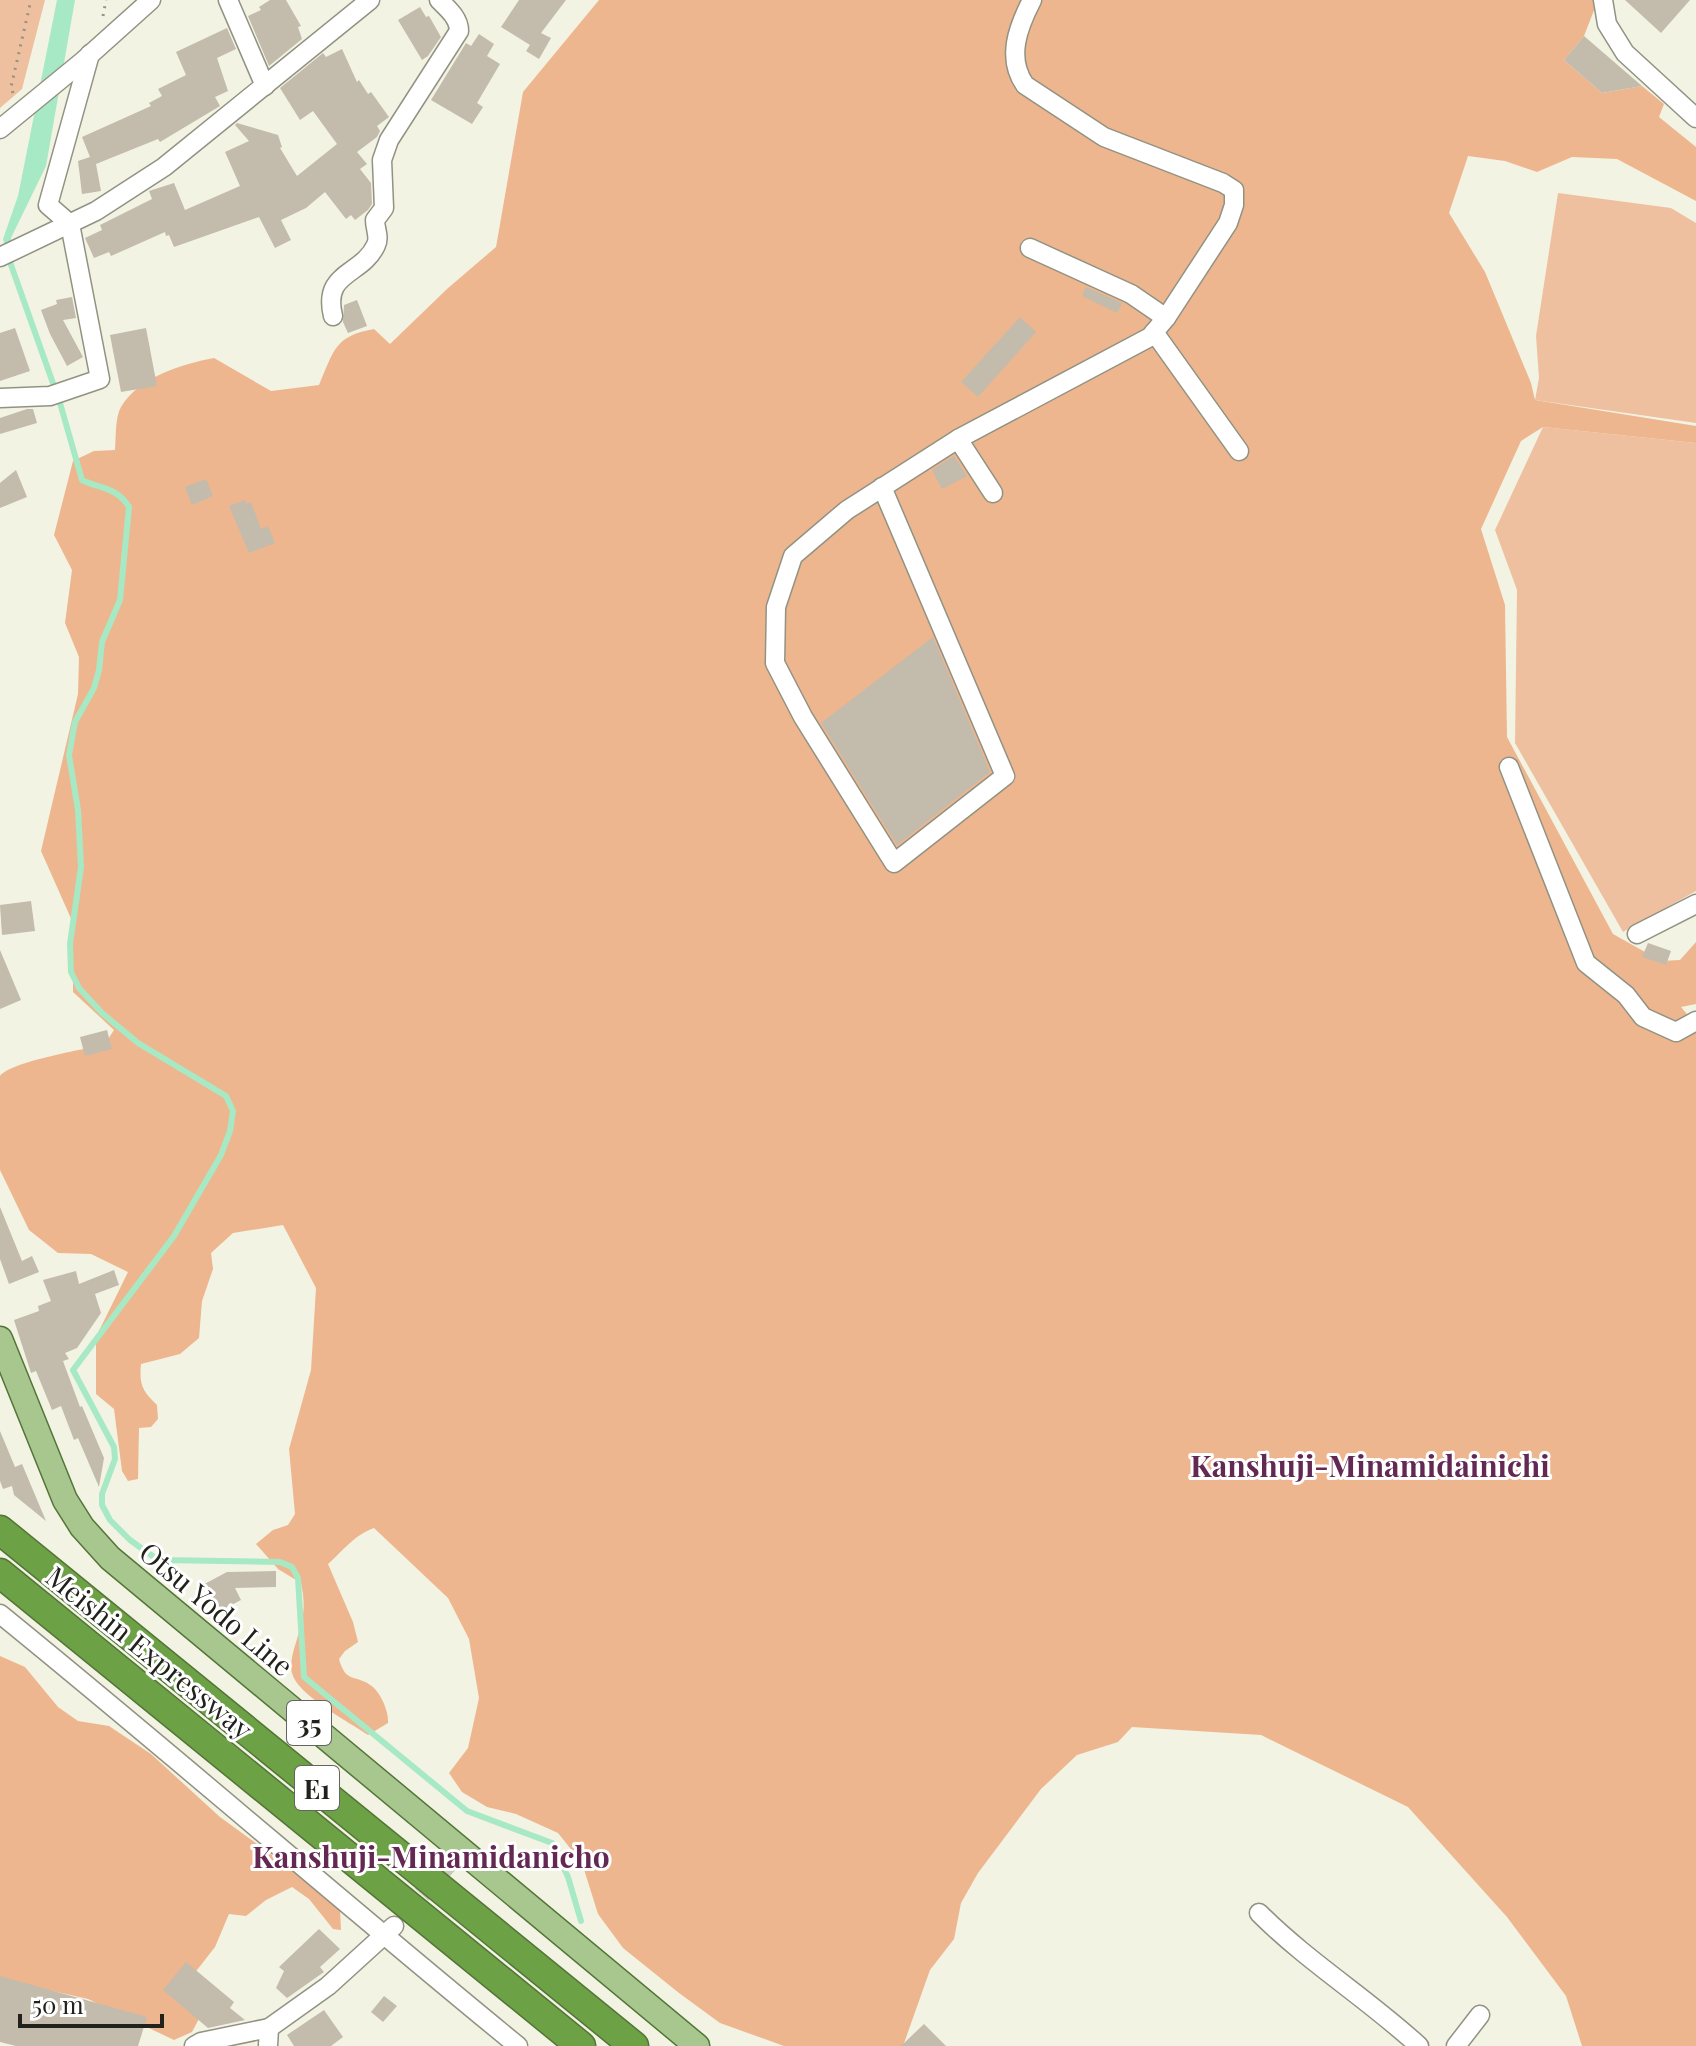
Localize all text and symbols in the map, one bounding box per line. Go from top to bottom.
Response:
district label: Kanshuji-Minamidainichi [1190,1445,1550,1485]
street label: Otsu Yodo Line [132,1533,302,1683]
street label: Meishin Expressway [39,1557,261,1747]
road number: 35 [287,1701,331,1745]
road number: E1 [295,1766,339,1810]
district label: Kanshuji-Minamidanicho [252,1836,610,1876]
scale bar [20,1978,162,2028]
text: 50 m [32,1988,84,2020]

